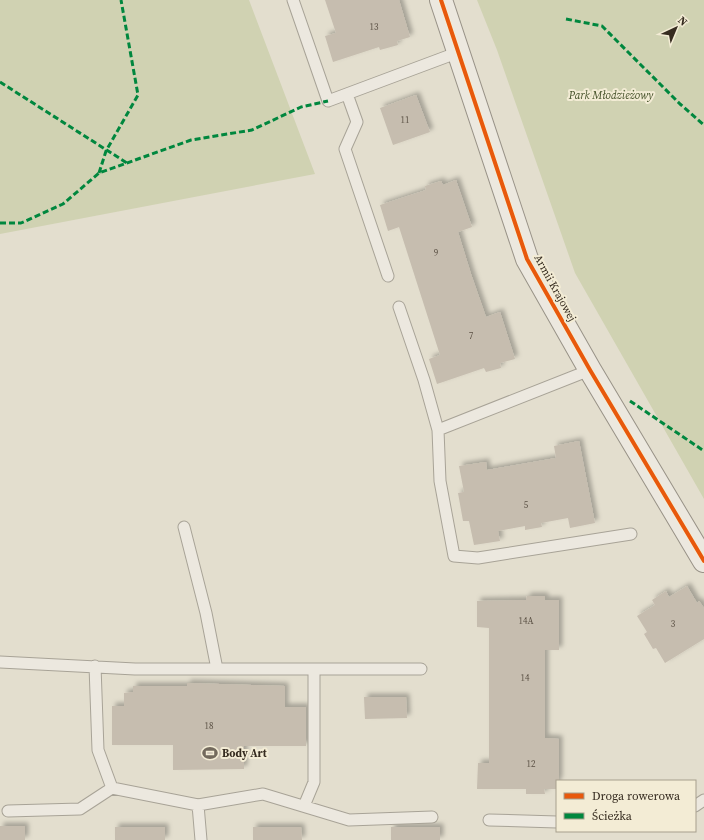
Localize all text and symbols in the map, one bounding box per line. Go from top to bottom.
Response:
north arrow [656,8,696,48]
text: N [675,13,691,29]
house number: 13 [369,21,379,33]
park label: Park Młodzieżowy [568,88,654,103]
house number: 11 [400,114,410,126]
house number: 9 [434,247,439,259]
street label: Armii Krajowej [530,252,580,324]
house number: 7 [469,330,474,342]
house number: 5 [524,499,529,511]
house number: 14A [519,615,534,627]
house number: 3 [671,618,676,630]
house number: 14 [520,672,530,684]
house number: 18 [204,720,214,732]
sports icon: Body Art [201,744,219,762]
place label: Body Art [222,746,268,761]
house number: 12 [526,758,536,770]
legend [556,780,696,832]
text: Droga rowerowa [592,788,681,804]
text: Ścieżka [592,808,633,824]

